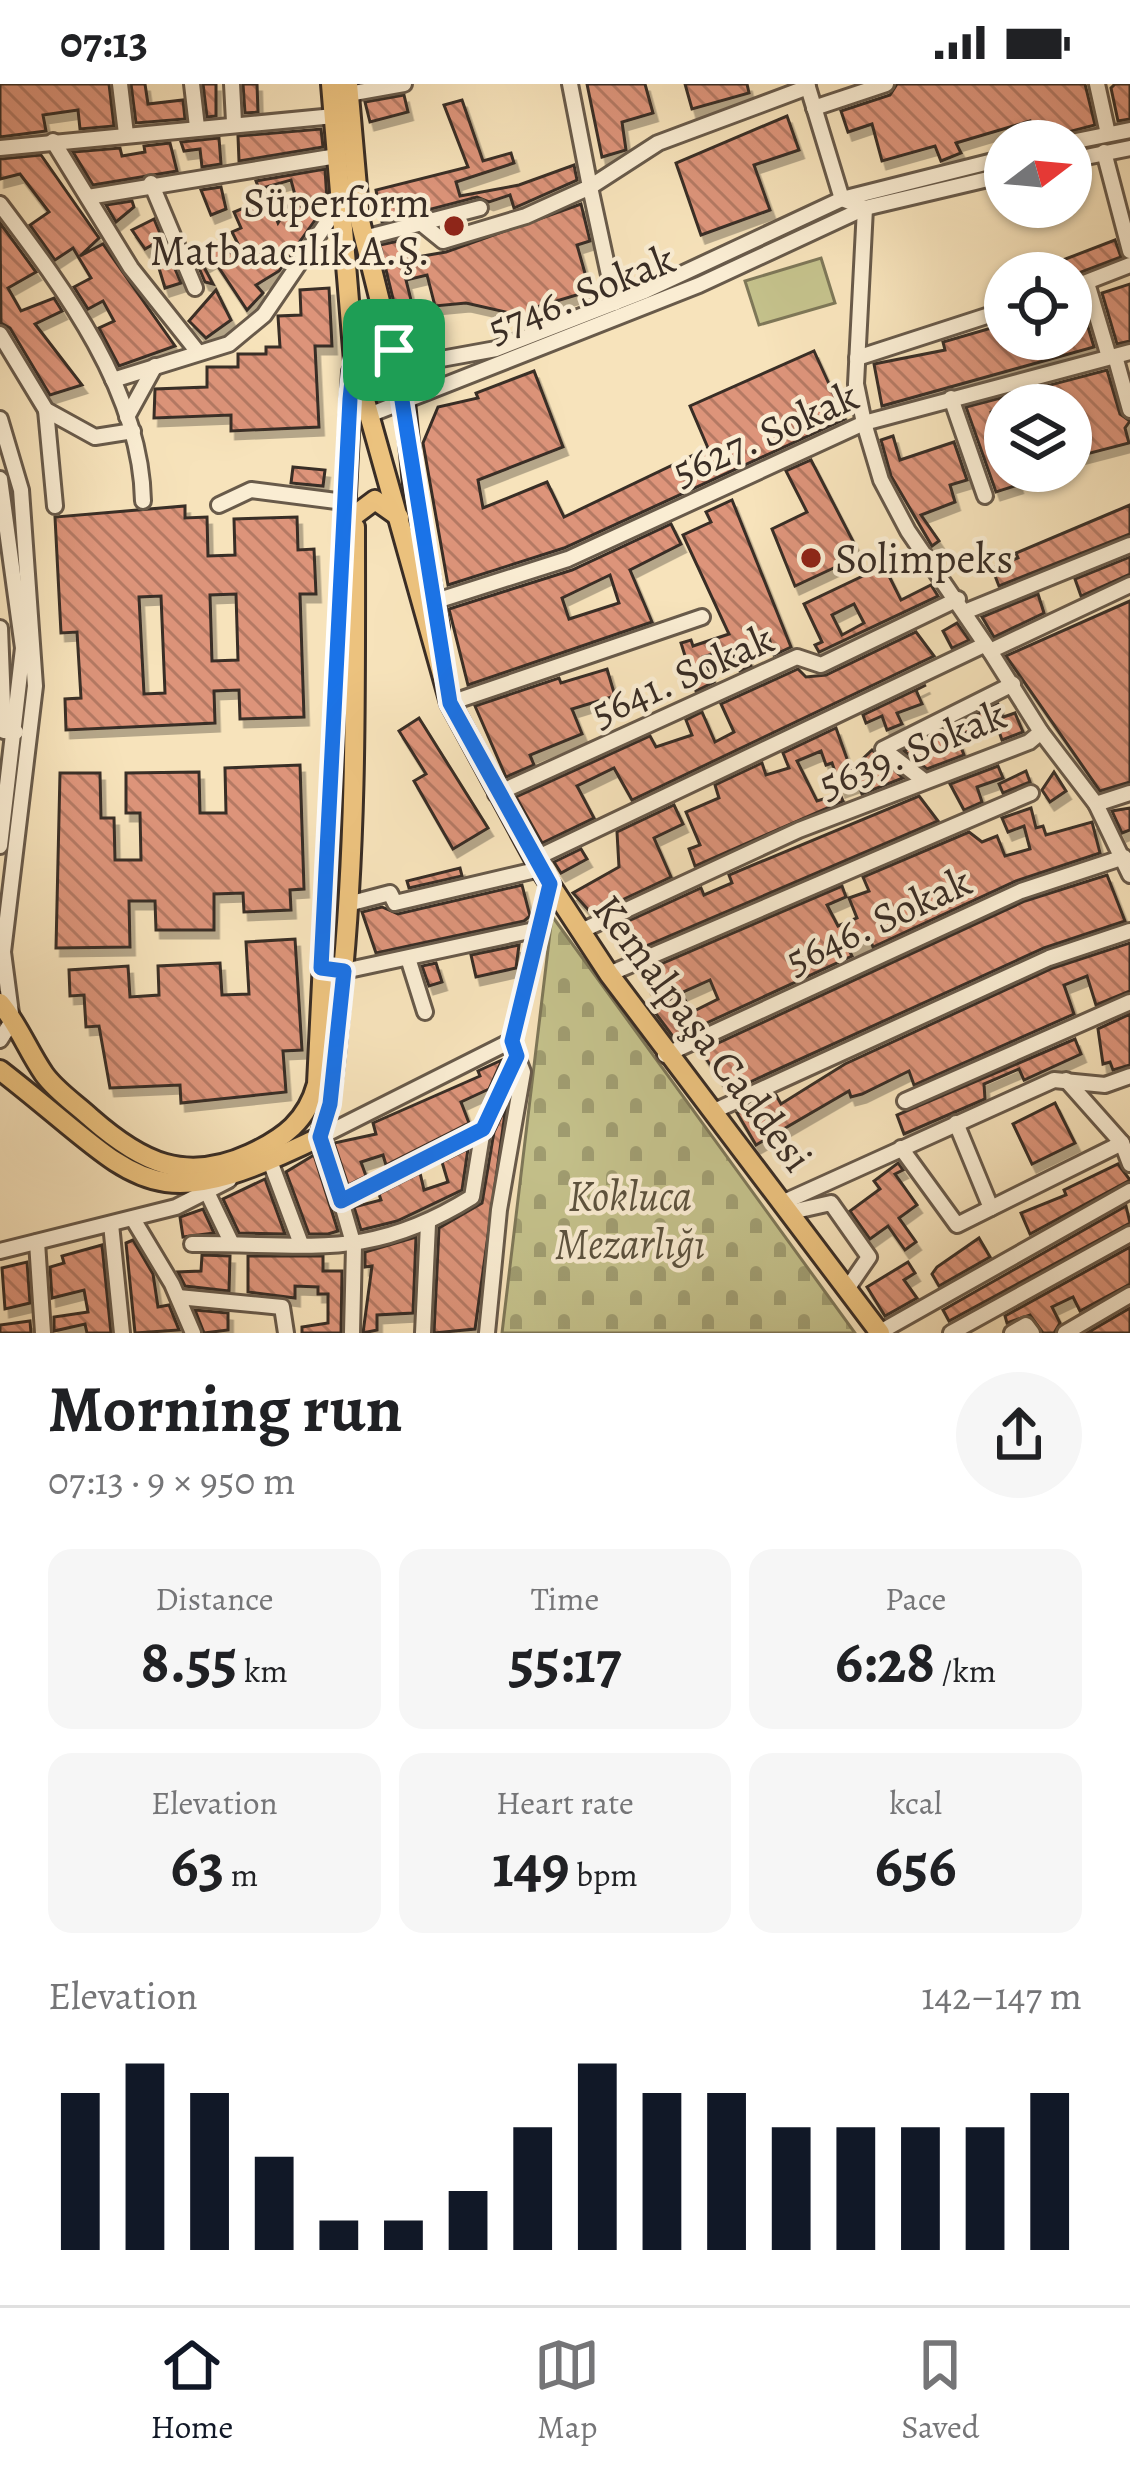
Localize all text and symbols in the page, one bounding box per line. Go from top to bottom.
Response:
text: 07:13 [60,11,148,73]
north arrow [984,120,1092,228]
map controls [984,120,1092,492]
place label: Süperform Matbaacılık A.Ş. [150,174,430,279]
marker: Süperform Matbaacılık A.Ş. [441,213,467,239]
street label: 5746. Sokak [479,230,683,356]
button: locate [984,252,1092,360]
pin [343,299,445,401]
icon: arrive [361,317,427,383]
street label: 5627. Sokak [663,367,867,499]
button: layers [984,384,1092,492]
place label: Solimpeks [835,530,1013,587]
marker: Solimpeks [798,545,824,571]
street label: 5641. Sokak [582,609,782,740]
street label: 5639. Sokak [810,686,1014,812]
street label: 5646. Sokak [776,852,980,988]
street label: Kemalpaşa Caddesi [580,883,826,1183]
park label: Kokluca Mezarlığı [555,1167,705,1272]
text: Morning run [48,1364,403,1454]
button: share [956,1372,1082,1498]
text: 07:13 · 9 × 950 m [48,1454,296,1507]
text: Distance [155,1576,274,1621]
text: Time [531,1576,599,1621]
text: Pace [885,1576,946,1621]
text: 8.55 [141,1621,237,1703]
text: 55:17 [509,1621,621,1703]
text: 6:28 [835,1621,935,1703]
text: km [237,1648,288,1693]
text: /km [935,1648,996,1693]
text: Elevation [151,1780,278,1825]
text: Heart rate [496,1780,634,1825]
text: kcal [889,1780,942,1825]
text: 63 [170,1825,224,1907]
text: 149 [492,1825,570,1907]
text: 656 [875,1825,956,1907]
text: m [224,1852,258,1897]
text: bpm [570,1852,638,1897]
text: Elevation [48,1969,198,2022]
text: 142–147 m [921,1969,1082,2022]
tab: Home [150,2332,233,2449]
tab: Map [534,2332,600,2449]
tab: Saved [901,2332,980,2449]

